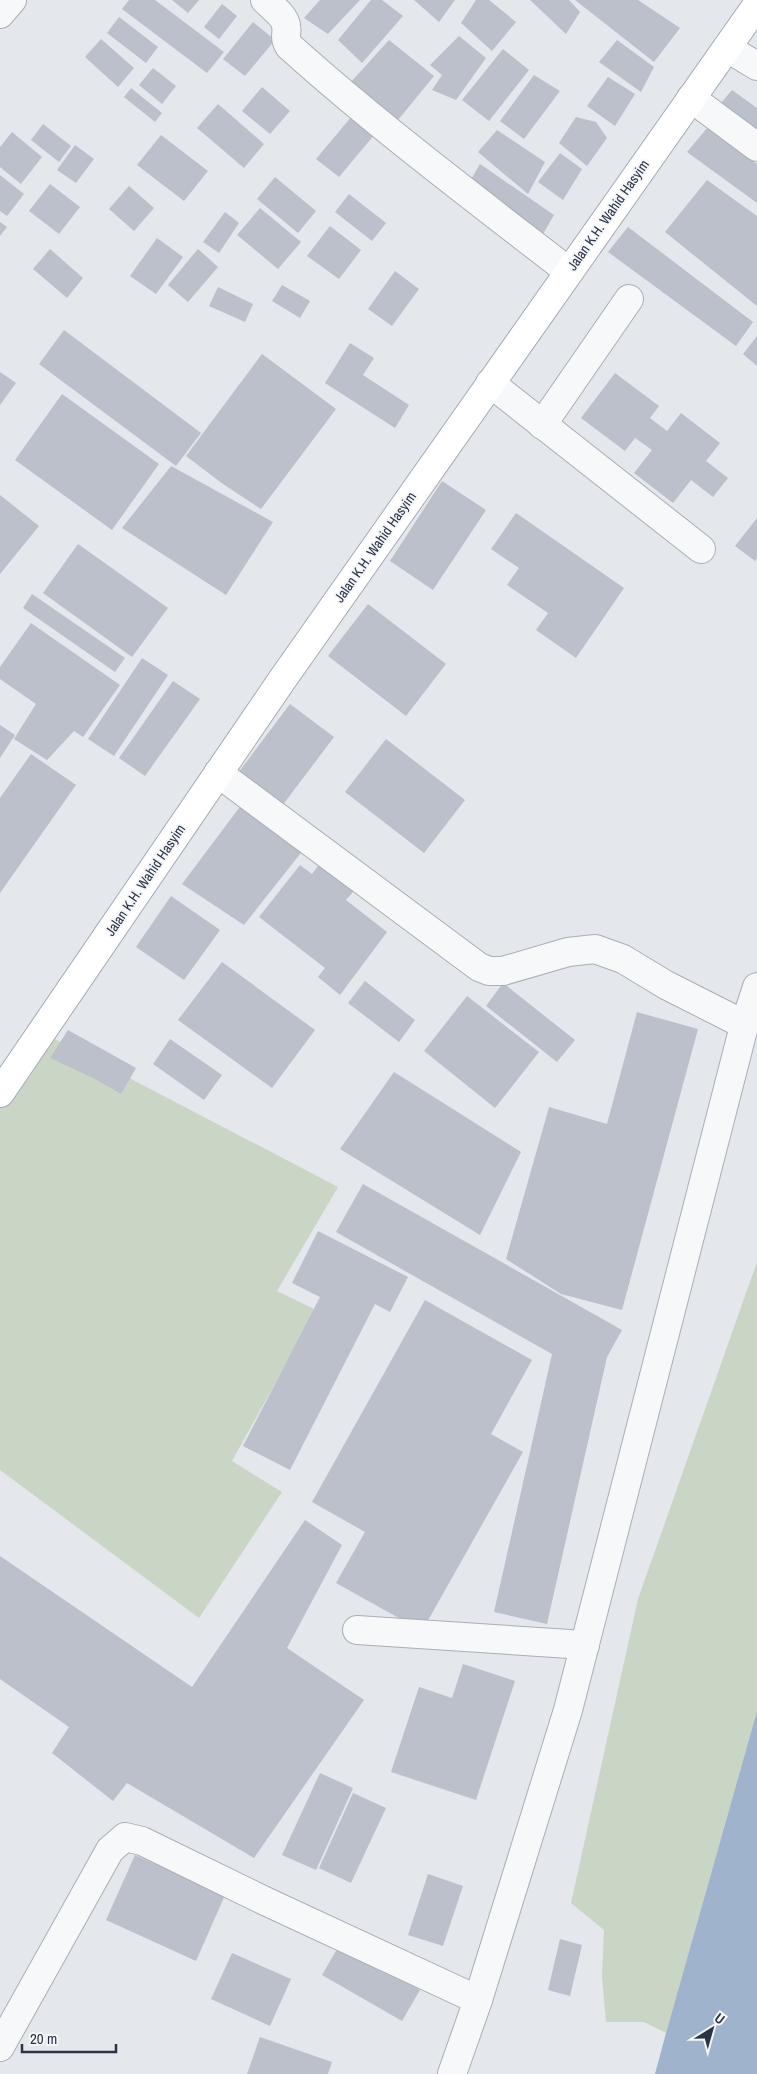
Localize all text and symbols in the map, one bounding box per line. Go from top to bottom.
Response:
street label: Jalan K.H. Wahid Hasyim [563,156,653,274]
street label: Jalan K.H. Wahid Hasyim [330,488,420,606]
street label: Jalan K.H. Wahid Hasyim [101,821,189,939]
north arrow [687,2004,737,2054]
text: U [711,2009,729,2028]
scale bar [22,2022,116,2054]
text: 20 m [30,2028,57,2049]

